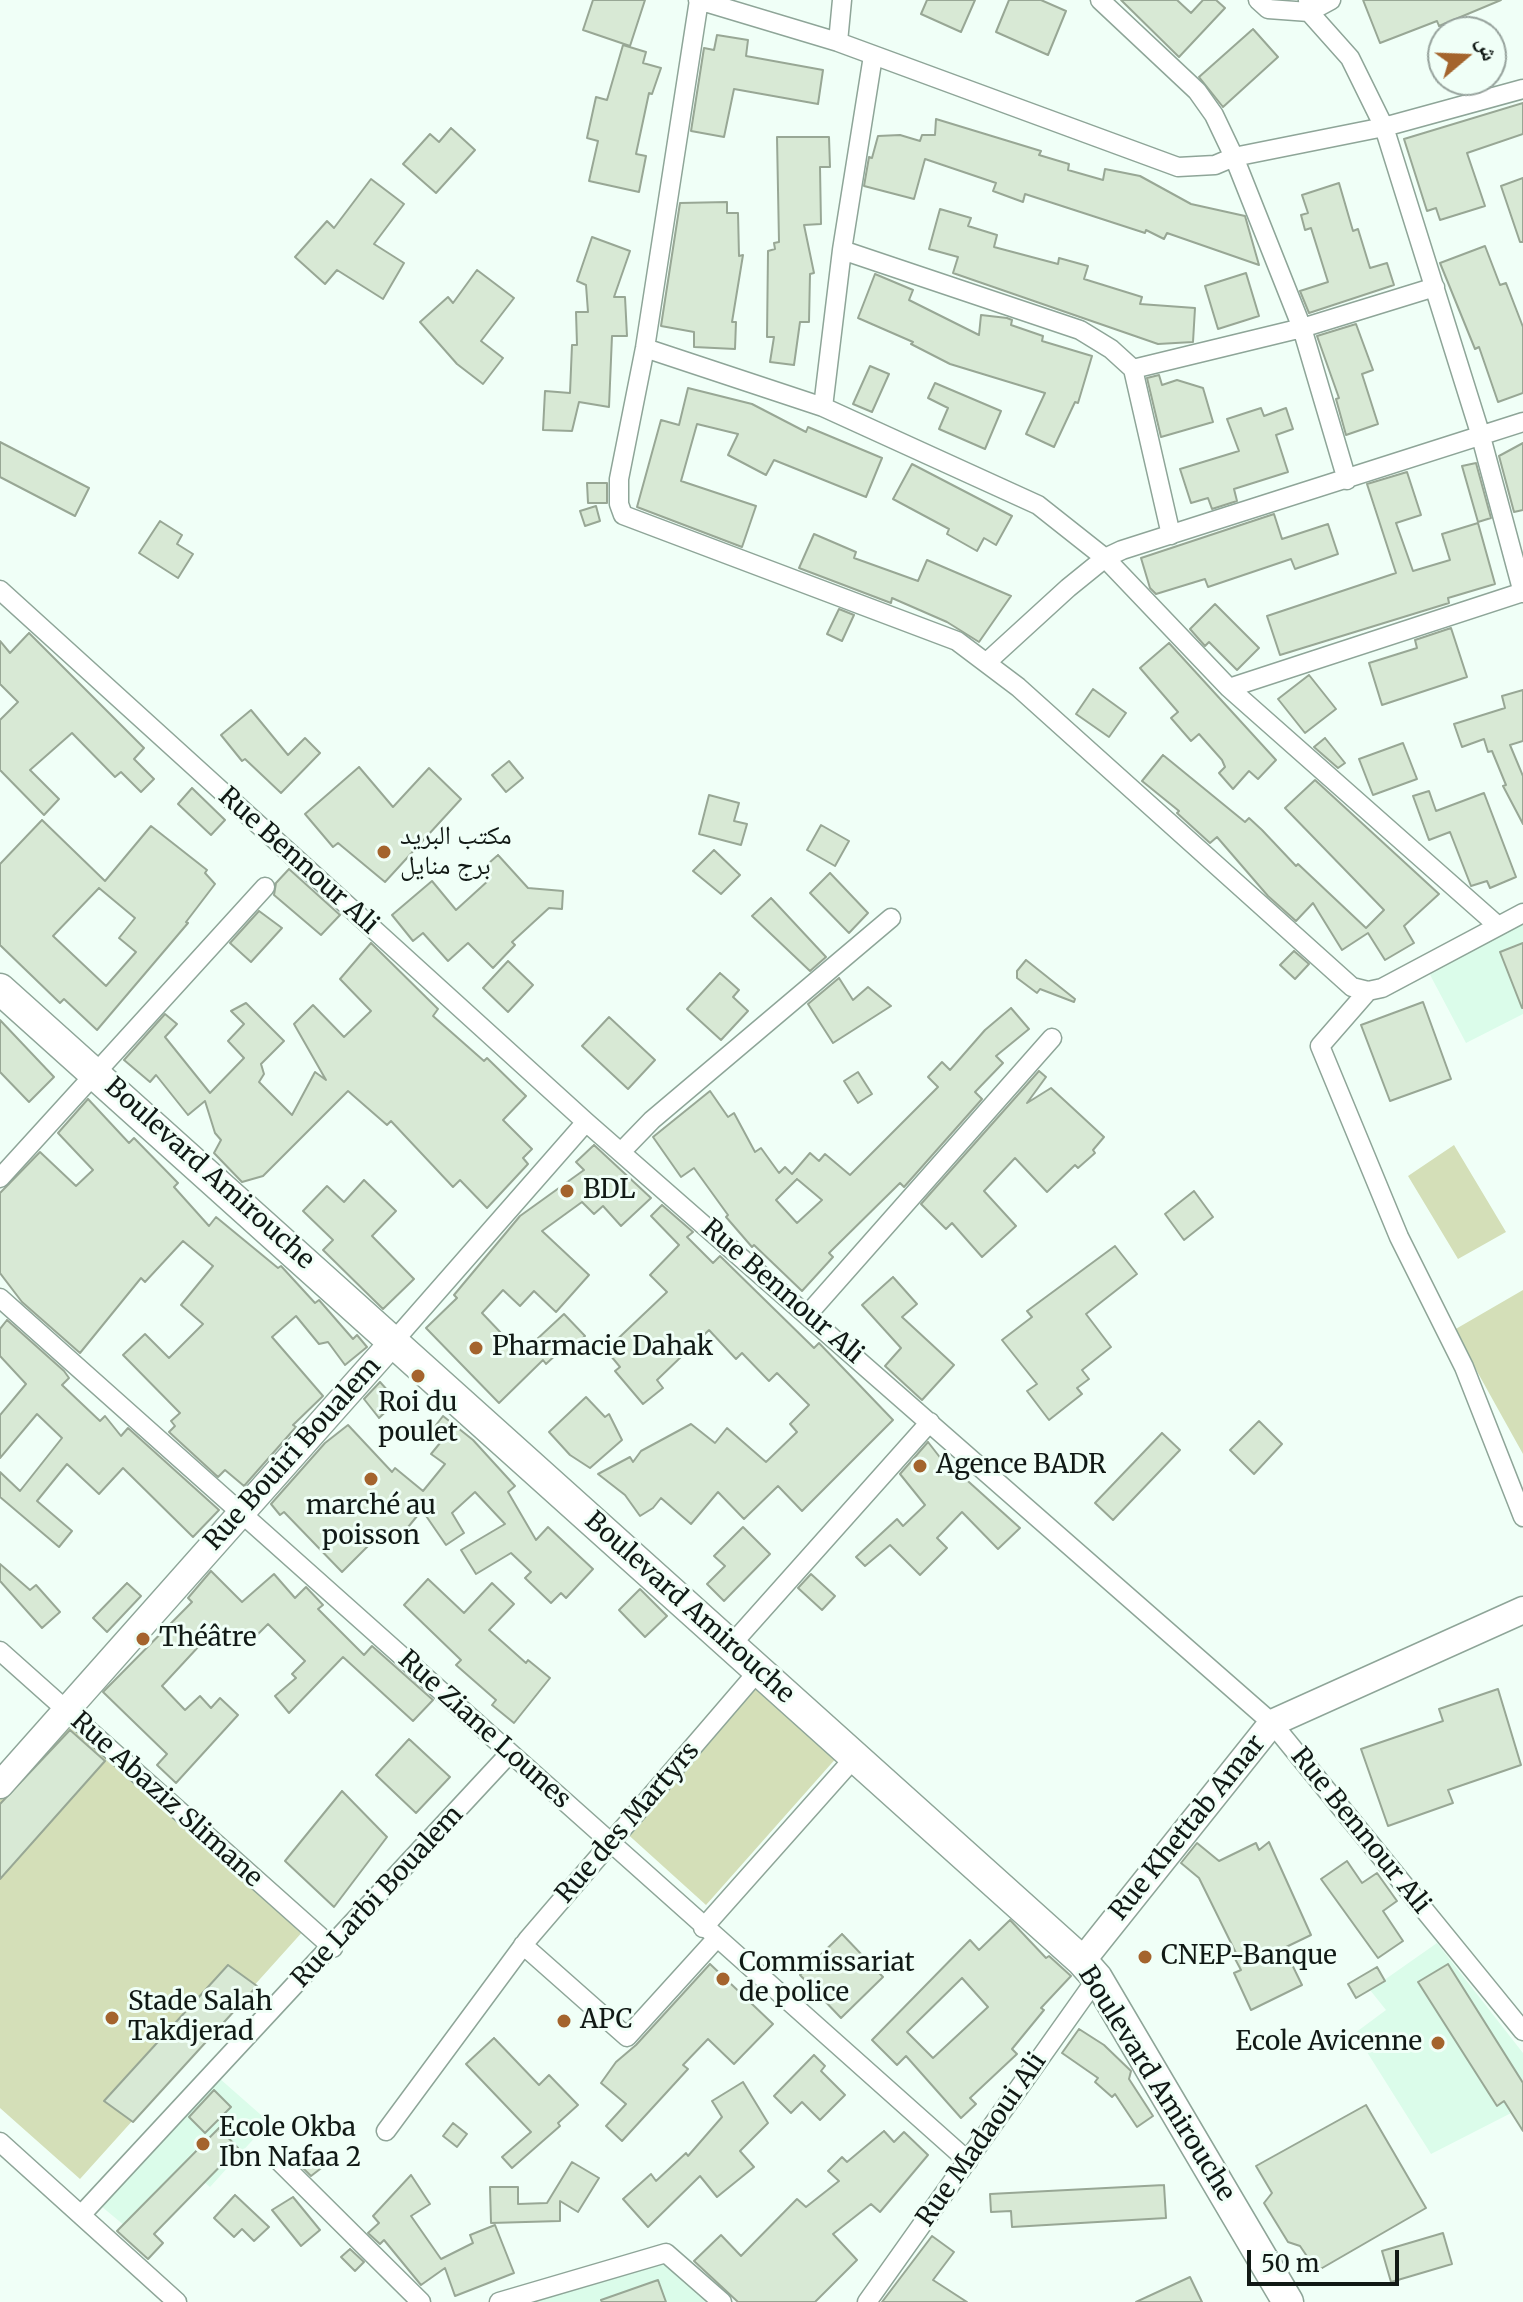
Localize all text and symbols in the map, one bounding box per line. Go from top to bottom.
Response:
north arrow [1427,16,1507,96]
text: ش [1471,33,1505,64]
street label: Rue Bennour Ali [212,781,384,941]
place label: مكتب البريد برج منايل [400,821,512,882]
marker: مكتب البريد برج منايل [375,843,393,861]
street label: Boulevard Amirouche [98,1072,320,1276]
place label: BDL [583,1175,635,1207]
marker: BDL [558,1182,576,1200]
street label: Rue Bennour Ali [695,1213,869,1371]
place label: Pharmacie Dahak [492,1332,713,1364]
marker: Pharmacie Dahak [467,1339,485,1357]
street label: Rue Bouiri Boualem [198,1351,388,1557]
marker: Roi du poulet [409,1367,427,1385]
place label: Roi du poulet [378,1388,458,1450]
place label: Agence BADR [936,1450,1106,1482]
marker: Agence BADR [911,1457,929,1475]
marker: marché au poisson [362,1470,380,1488]
place label: marché au poisson [306,1491,436,1552]
street label: Boulevard Amirouche [578,1506,800,1710]
place label: Théâtre [159,1623,257,1655]
marker: Théâtre [134,1630,152,1648]
street label: Rue Ziane Lounes [391,1644,577,1816]
street label: Rue Abaziz Slimane [64,1706,268,1894]
street label: Rue Khettab Amar [1104,1729,1272,1927]
street label: Rue des Martyrs [550,1736,706,1910]
street label: Rue Bennour Ali [1284,1742,1436,1920]
street label: Rue Larbi Boualem [286,1800,470,1994]
place label: CNEP-Banque [1161,1941,1337,1973]
place label: Commissariat de police [739,1948,915,2010]
marker: CNEP-Banque [1136,1948,1154,1966]
street label: Boulevard Amirouche [1071,1961,1241,2207]
marker: Commissariat de police [714,1970,732,1988]
place label: Stade Salah Takdjerad [128,1987,272,2048]
place label: APC [580,2005,633,2037]
marker: Stade Salah Takdjerad [103,2009,121,2027]
marker: APC [555,2012,573,2030]
place label: Ecole Avicenne [1235,2027,1422,2059]
marker: Ecole Avicenne [1429,2034,1447,2052]
street label: Rue Madaoui Ali [911,2047,1053,2233]
place label: Ecole Okba Ibn Nafaa 2 [219,2113,361,2174]
marker: Ecole Okba Ibn Nafaa 2 [194,2135,212,2153]
scale bar [1251,2234,1403,2284]
text: 50 m [1261,2248,1320,2279]

